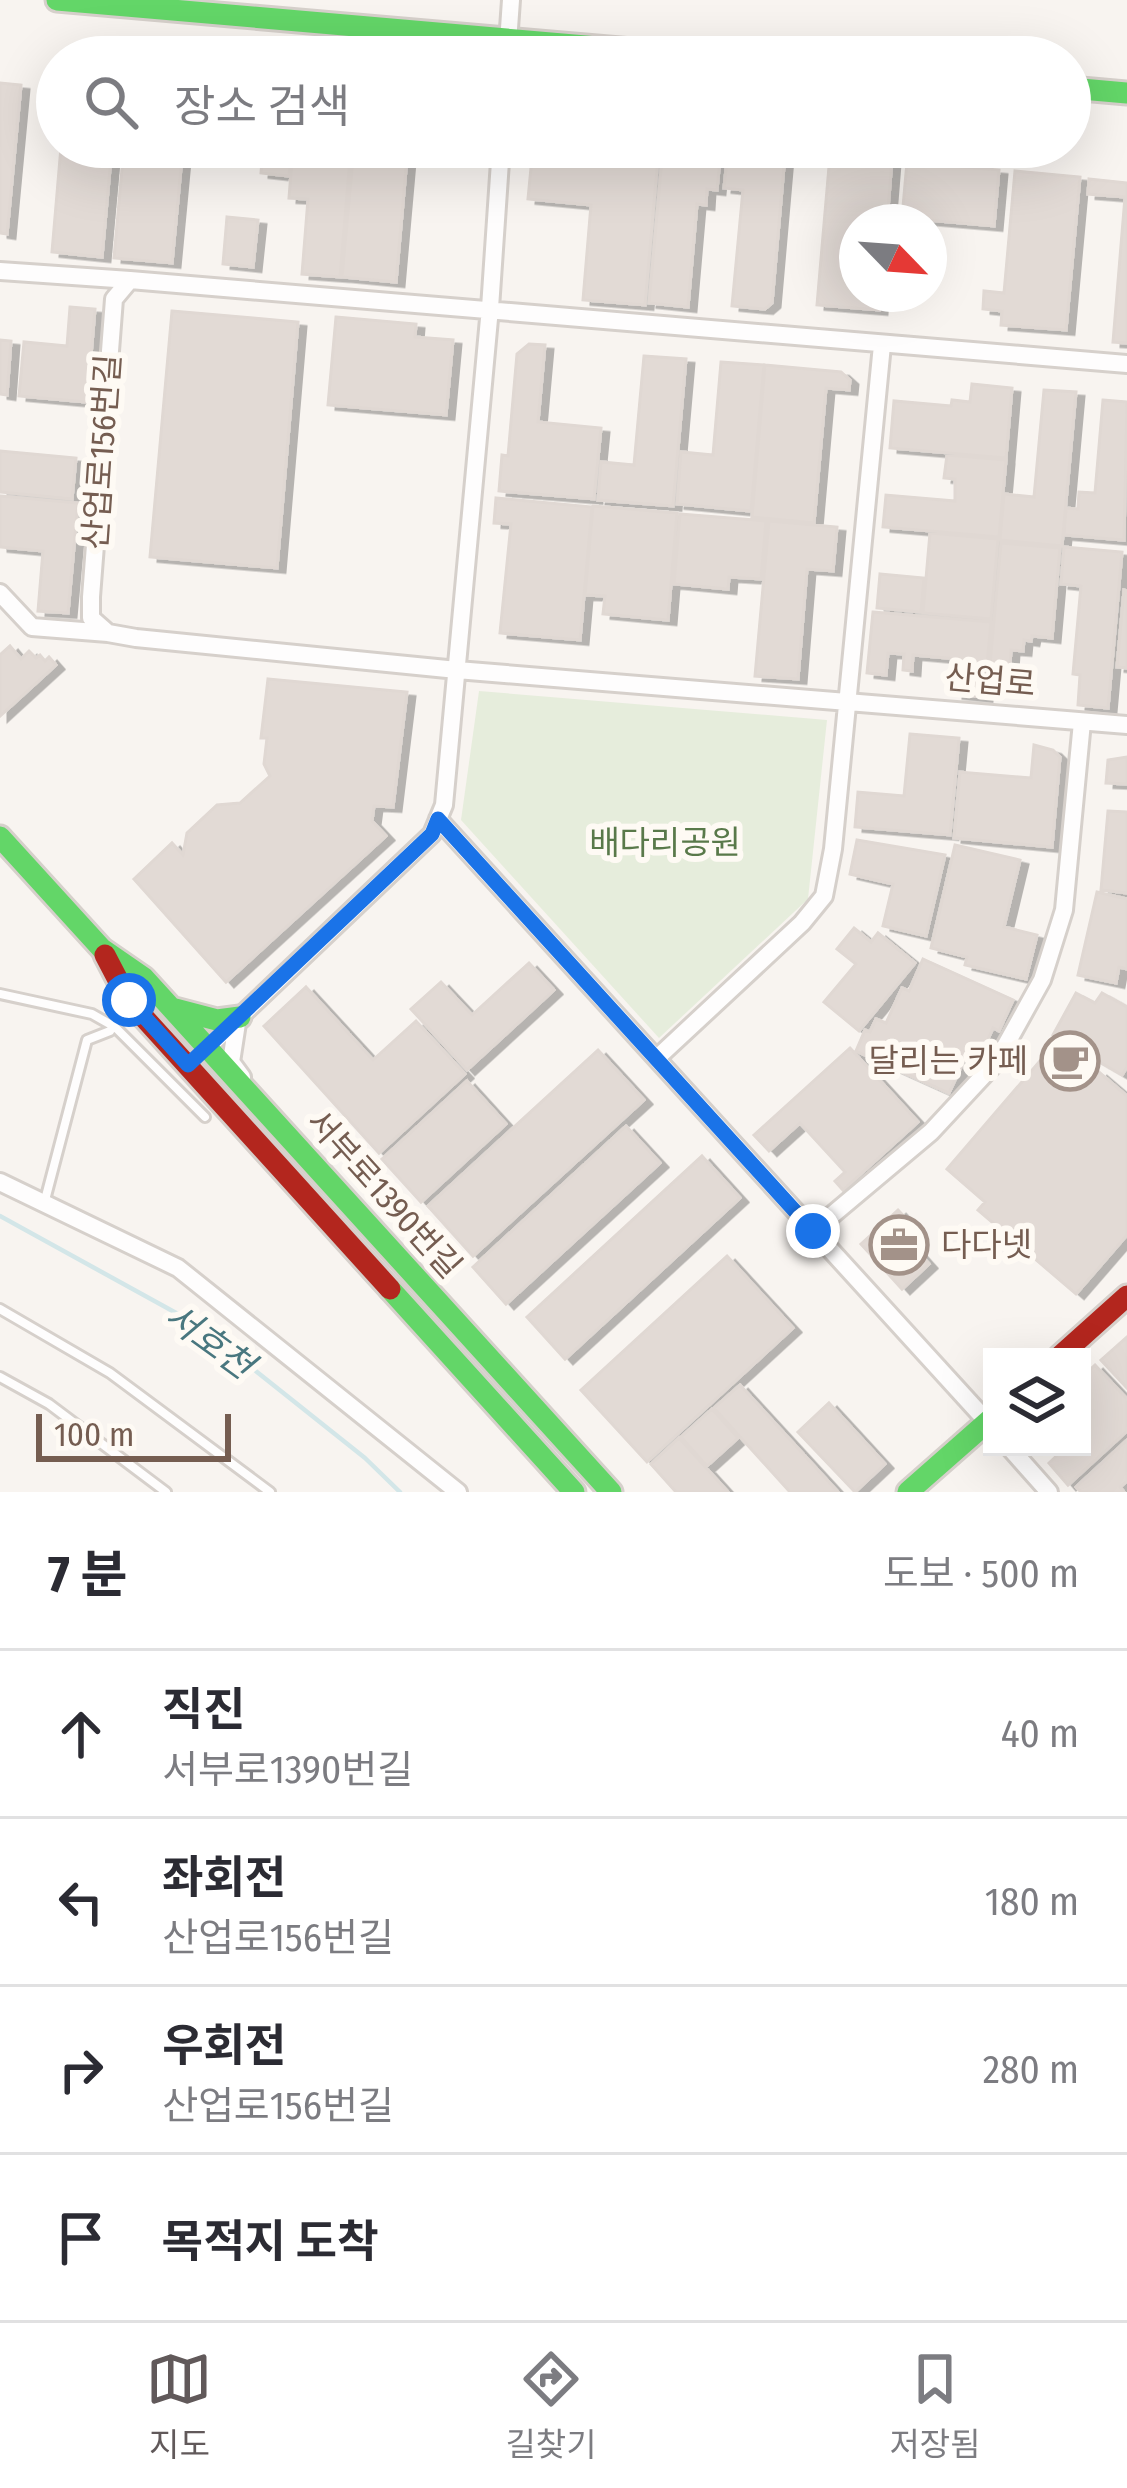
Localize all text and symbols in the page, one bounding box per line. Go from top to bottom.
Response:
search box [36,36,1091,168]
icon: search [78,69,144,135]
text: 장소 검색 [174,80,350,134]
north arrow [839,204,947,312]
street label: 산업로156번길 [75,353,129,551]
street label: 산업로 [943,657,1037,705]
park label: 배다리공원 [589,823,741,863]
route start [102,973,156,1027]
cafe icon: 달리는 카페 [1039,1030,1101,1092]
place label: 달리는 카페 [868,1041,1028,1081]
street label: 서부로1390번길 [298,1102,470,1286]
route end [786,1204,840,1258]
office icon: 다다넷 [868,1214,930,1276]
place label: 다다넷 [941,1225,1032,1265]
water label: 서호천 [156,1294,265,1390]
map controls [983,1348,1091,1456]
button: layers [983,1348,1091,1456]
scale bar [36,1408,231,1461]
text: 100 m [54,1415,134,1455]
text: 7 분 [48,1544,127,1606]
text: 도보 · 500 m [883,1551,1079,1597]
text: 직진 [162,1683,245,1737]
icon: ahead [48,1701,114,1767]
text: 40 m [1001,1711,1079,1757]
text: 서부로1390번길 [162,1747,413,1793]
text: 좌회전 [162,1851,286,1905]
icon: left [48,1869,114,1935]
text: 180 m [985,1879,1079,1925]
text: 산업로156번길 [162,1915,394,1961]
text: 우회전 [162,2019,286,2073]
icon: right [48,2037,114,2103]
text: 280 m [983,2047,1079,2093]
text: 산업로156번길 [162,2083,394,2129]
icon: arrive [48,2205,114,2271]
text: 목적지 도착 [162,2215,378,2269]
tab: 지도 [146,2346,212,2466]
tab: 길찾기 [505,2346,597,2466]
tab: 저장됨 [889,2346,981,2466]

